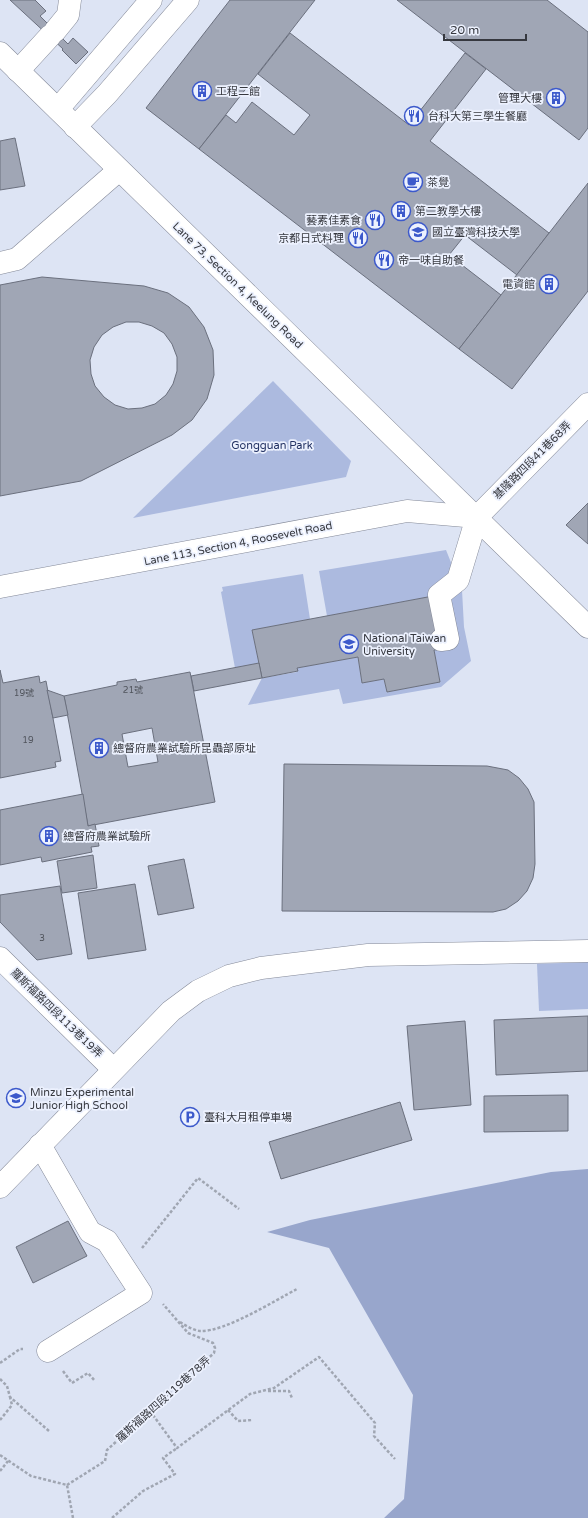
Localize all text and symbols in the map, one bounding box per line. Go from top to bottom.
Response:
scale bar [444,16,526,42]
text: 20 m [450,23,479,37]
building icon: 工程二館 [191,80,213,102]
place label: 工程二館 [216,85,260,98]
building icon: 管理大樓 [545,87,567,109]
place label: 管理大樓 [498,92,542,105]
restaurant icon: 台科大第三學生餐廳 [403,105,425,127]
place label: 台科大第三學生餐廳 [428,110,527,123]
cafe icon: 茶覺 [402,171,424,193]
place label: 茶覺 [427,176,449,189]
building icon: 第二教學大樓 [390,200,412,222]
place label: 第二教學大樓 [415,205,481,218]
restaurant icon: 藝素佳素食 [364,209,386,231]
place label: 藝素佳素食 [306,214,361,227]
street label: Lane 73, Section 4, Keelung Road [170,220,305,351]
school or university icon: 國立臺灣科技大學 [407,221,429,243]
place label: 國立臺灣科技大學 [432,226,520,239]
restaurant icon: 京都日式料理 [347,227,369,249]
place label: 京都日式料理 [278,232,344,245]
restaurant icon: 帝一味自助餐 [373,249,395,271]
place label: 帝一味自助餐 [398,254,464,267]
building icon: 電資館 [538,273,560,295]
place label: 電資館 [502,278,535,291]
street label: 基隆路四段41巷68弄 [491,419,574,502]
park label: Gongguan Park [231,439,313,452]
street label: Lane 113, Section 4, Roosevelt Road [143,519,333,568]
place label: National Taiwan University [363,632,446,658]
school or university icon: National Taiwan University [338,633,360,655]
house number: 21號 [123,685,143,696]
house number: 19號 [14,688,34,699]
house number: 19 [22,735,34,746]
building icon: 總督府農業試驗所昆蟲部原址 [88,737,110,759]
place label: 總督府農業試驗所昆蟲部原址 [113,742,256,755]
building icon: 總督府農業試驗所 [38,825,60,847]
place label: 總督府農業試驗所 [63,830,151,843]
house number: 3 [39,933,45,944]
street label: 羅斯福路四段113巷19弄 [8,966,105,1061]
place label: Minzu Experimental Junior High School [30,1086,134,1112]
school or university icon: Minzu Experimental Junior High School [5,1087,27,1109]
parking icon: 臺科大月租停車場 [179,1106,201,1128]
place label: 臺科大月租停車場 [204,1111,292,1124]
street label: 羅斯福路四段119巷78弄 [113,1354,213,1445]

